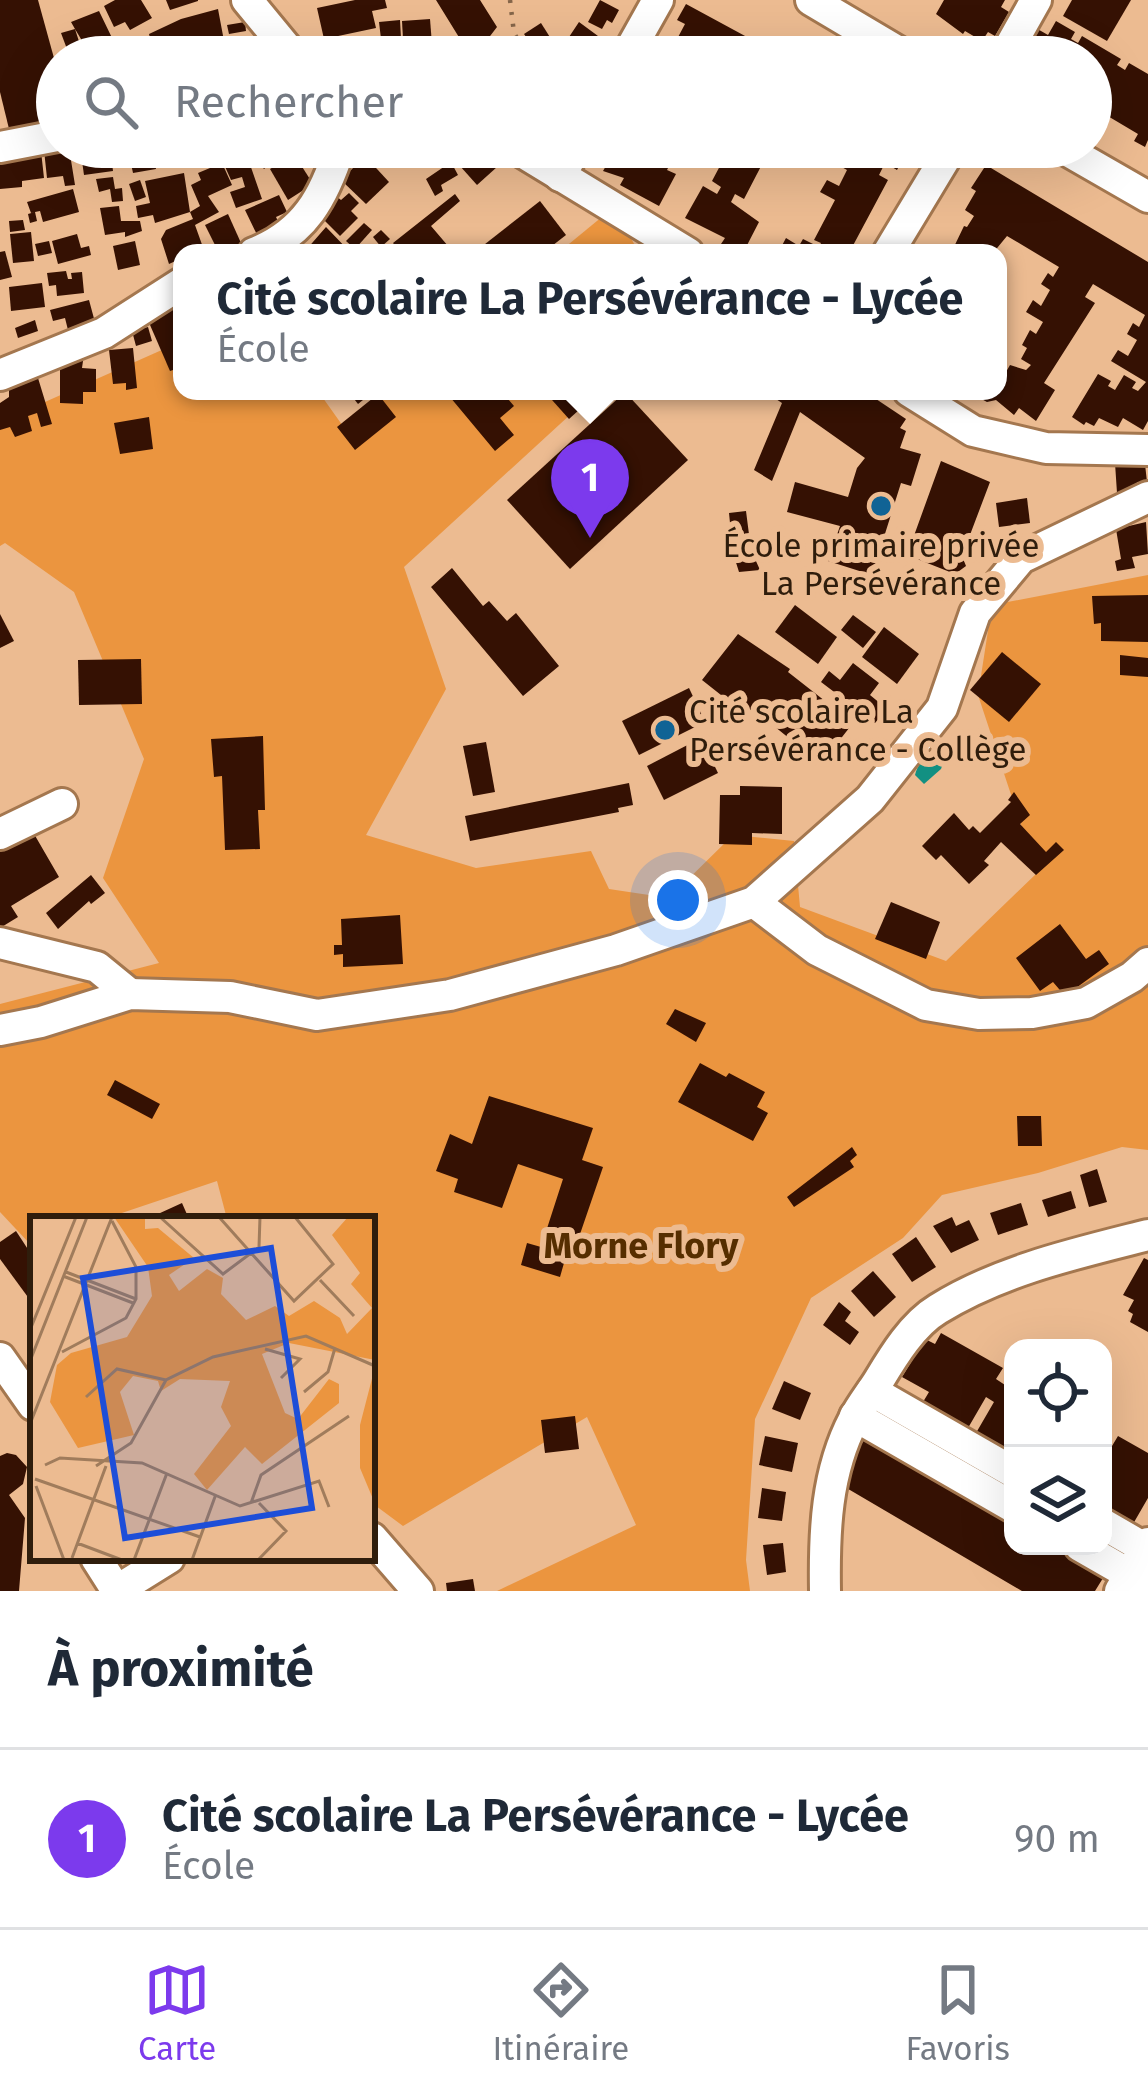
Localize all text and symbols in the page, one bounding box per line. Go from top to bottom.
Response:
search box [36,36,1112,168]
icon: search [78,69,144,135]
text: Rechercher [174,75,403,129]
popup [173,244,1007,400]
text: Cité scolaire La Persévérance - Lycée [217,272,963,326]
text: École [217,326,310,372]
pin: 1 [551,439,629,538]
marker: École primaire privée La Persévérance [868,493,894,519]
place label: École primaire privée La Persévérance [723,526,1040,604]
place label: Cité scolaire La Persévérance - Collège [689,692,1026,770]
marker: Cité scolaire La Persévérance - Collège [652,717,678,743]
your location [648,870,708,930]
inset map [30,1216,375,1561]
district label: Morne Flory [544,1224,739,1268]
map controls [1004,1339,1112,1555]
button: locate [1004,1339,1112,1447]
button: layers [1004,1447,1112,1555]
text: À proximité [48,1638,314,1700]
text: Cité scolaire La Persévérance - Lycée [162,1789,909,1843]
text: 1 [78,1816,96,1862]
text: 90 m [1014,1816,1100,1862]
text: École [162,1843,255,1889]
tab: Carte [138,1957,216,2069]
tab: Itinéraire [492,1957,629,2069]
tab: Favoris [905,1957,1010,2069]

